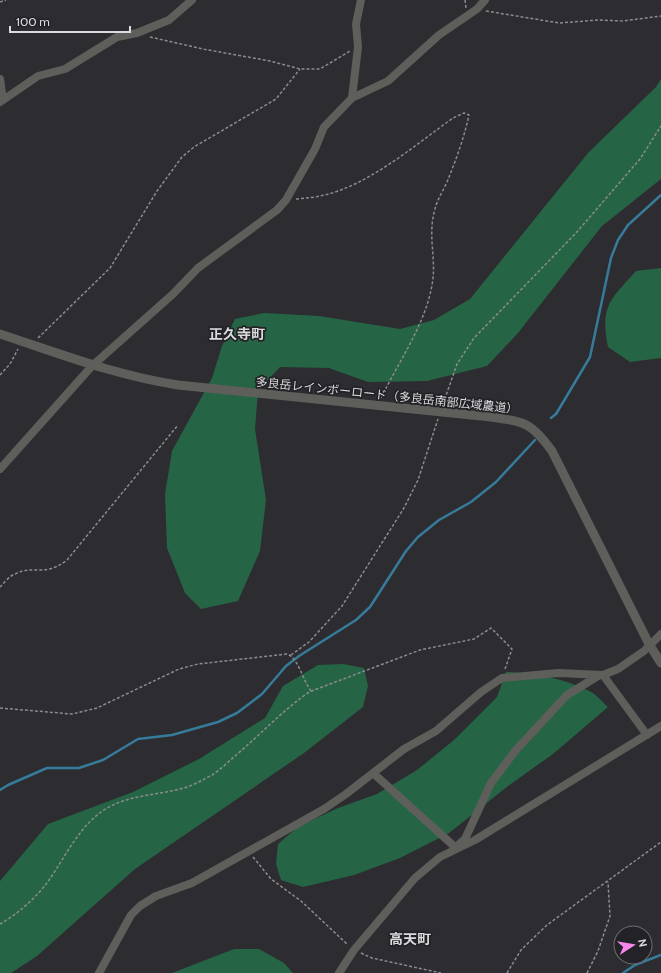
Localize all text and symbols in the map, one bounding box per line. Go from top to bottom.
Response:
scale bar [10,8,130,34]
text: 100 m [16,14,50,29]
district label: 正久寺町 [209,325,265,343]
street label: 多良岳レインボーロード（多良岳南部広域農道） [255,374,519,416]
north arrow [613,925,653,965]
district label: 高天町 [389,930,431,948]
text: N [635,938,650,948]

